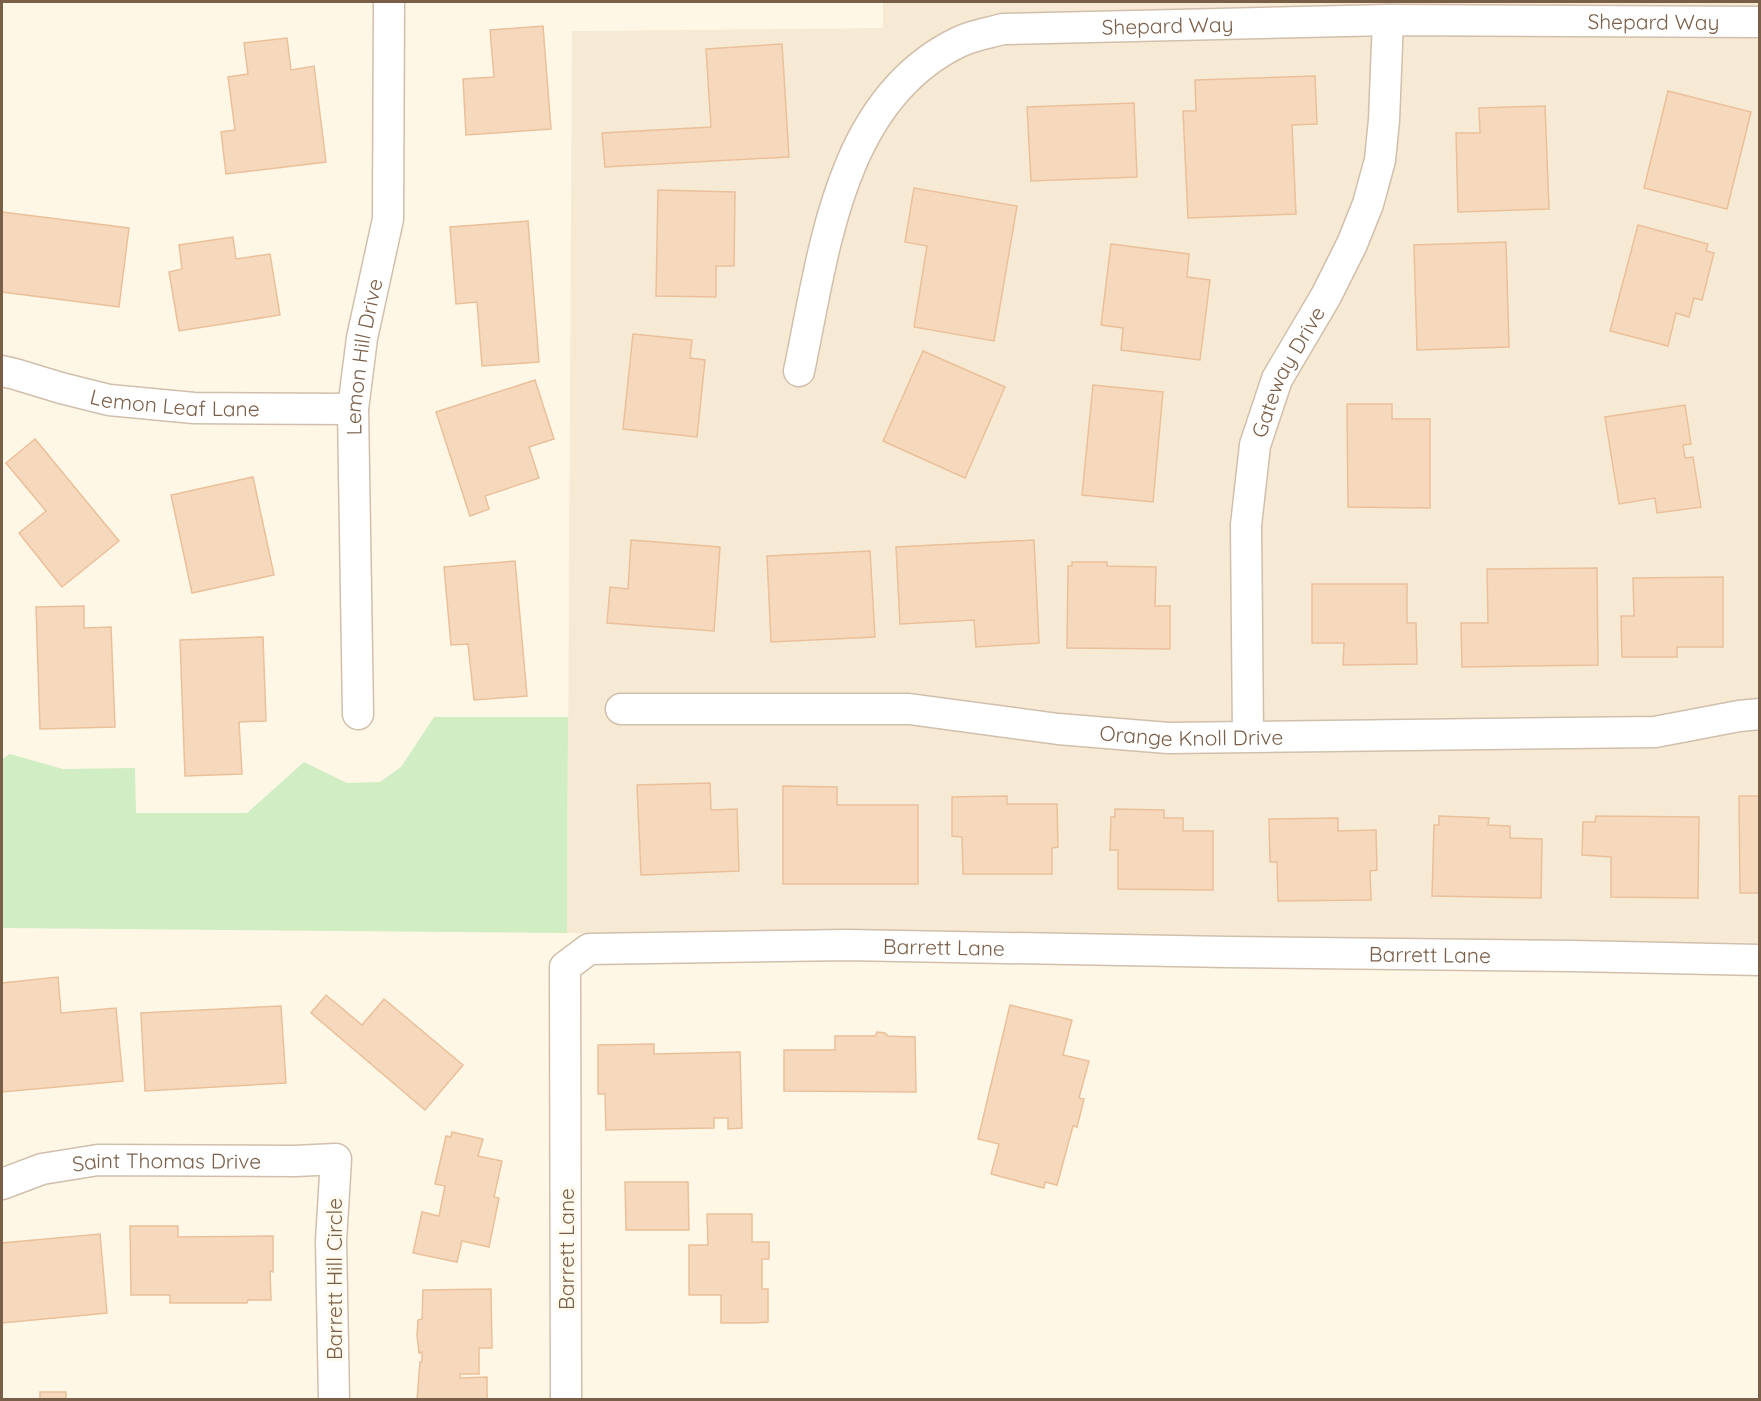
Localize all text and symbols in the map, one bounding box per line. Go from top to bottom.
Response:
street label: Shepard Way [1587,8,1719,35]
street label: Shepard Way [1101,11,1234,40]
street label: Lemon Hill Drive [340,276,388,435]
street label: Gateway Drive [1245,301,1330,441]
street label: Lemon Leaf Lane [88,383,260,421]
street label: Orange Knoll Drive [1098,719,1283,751]
street label: Barrett Lane [883,933,1005,961]
street label: Barrett Lane [1369,941,1491,968]
street label: Saint Thomas Drive [70,1147,261,1177]
street label: Barrett Lane [553,1188,579,1310]
street label: Barrett Hill Circle [321,1198,347,1360]

